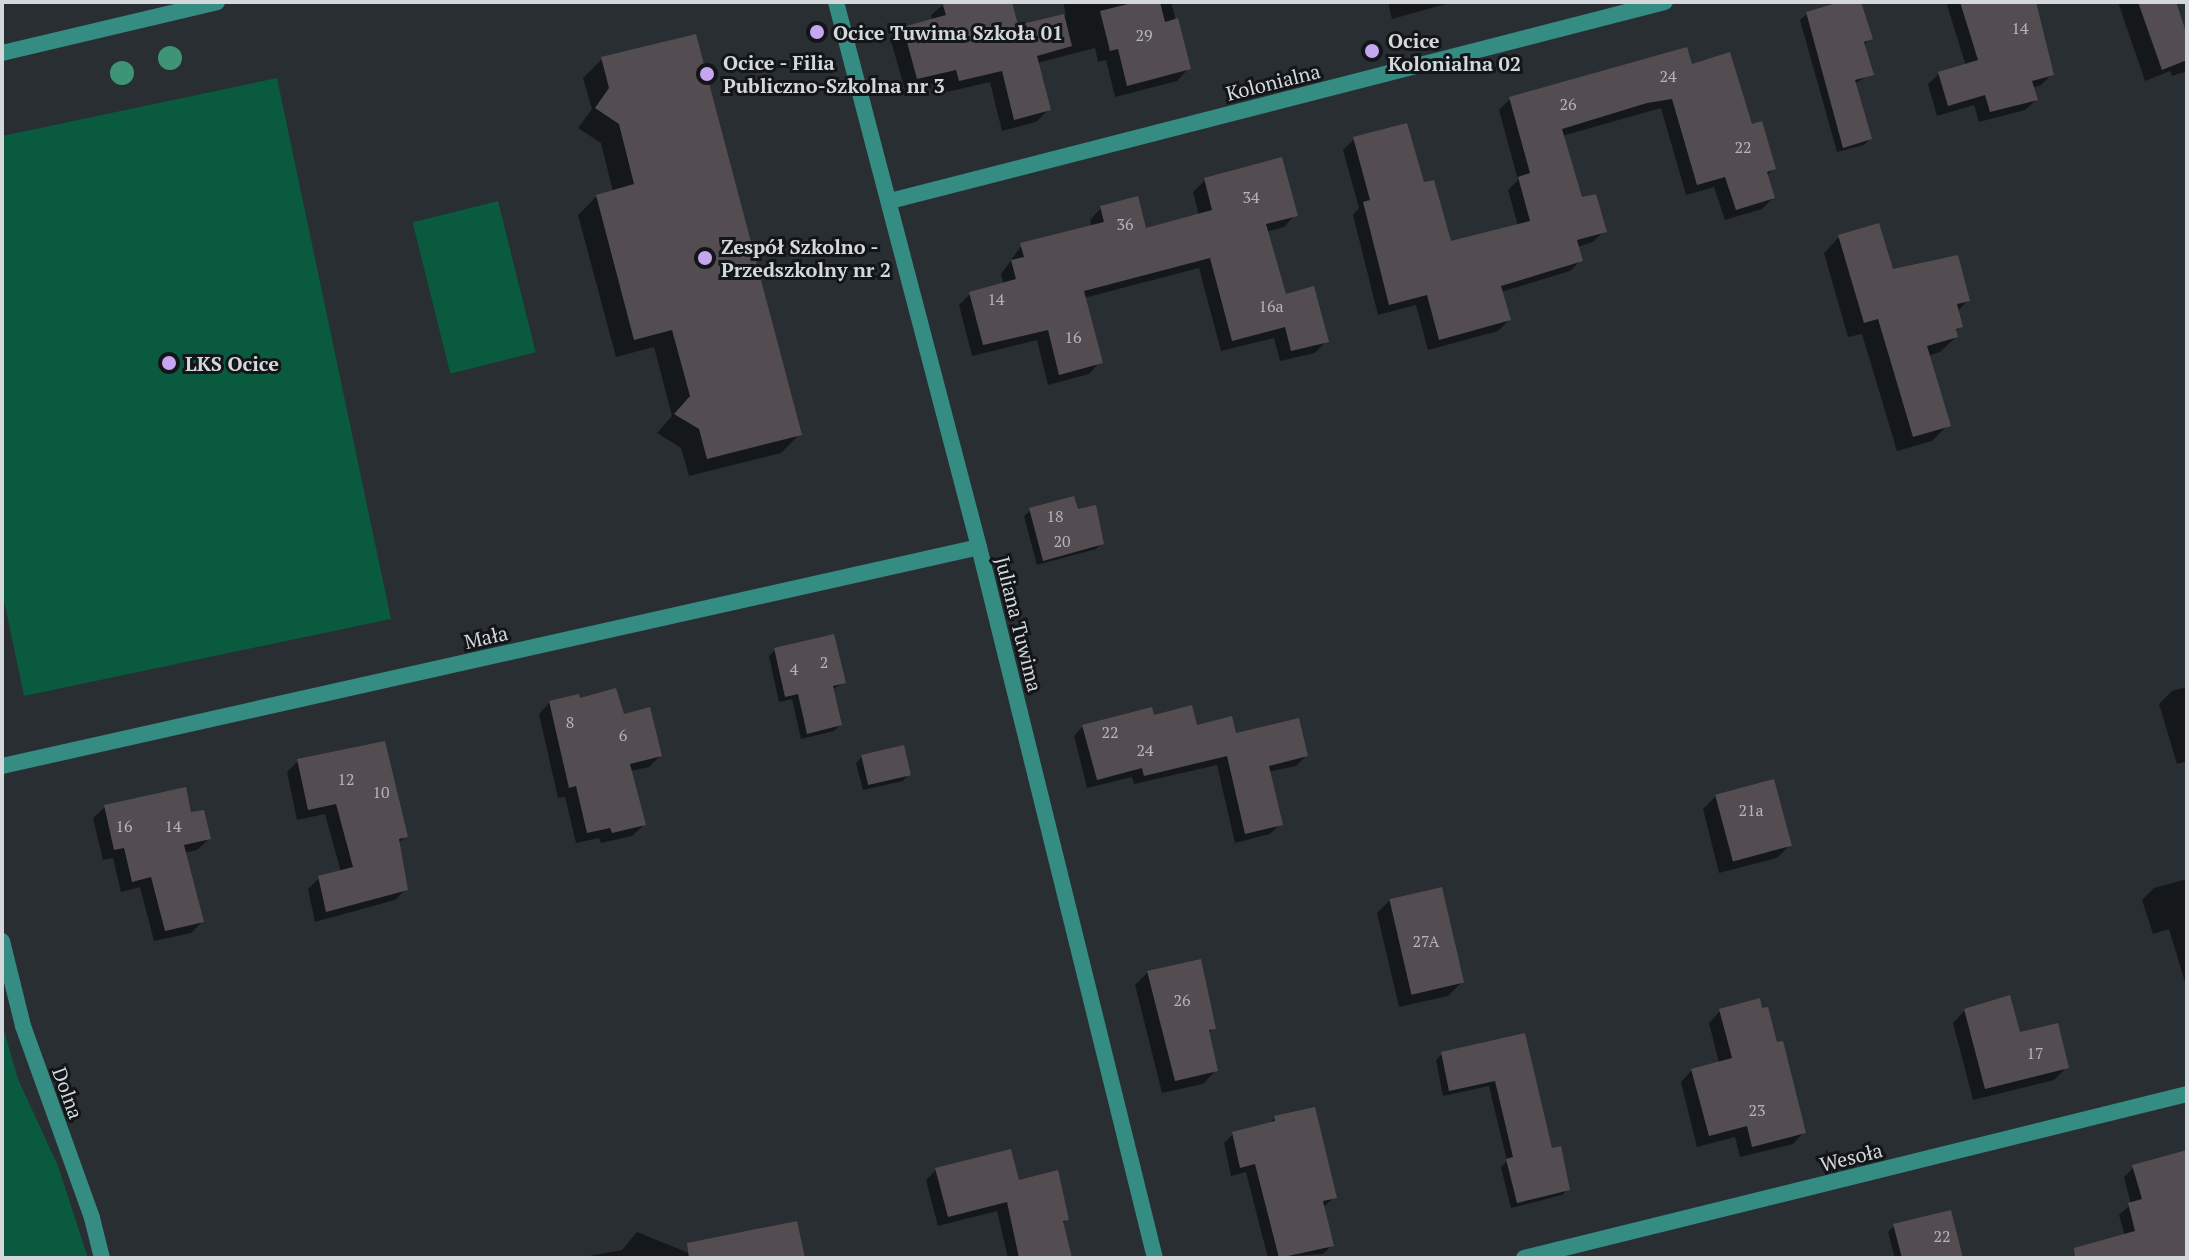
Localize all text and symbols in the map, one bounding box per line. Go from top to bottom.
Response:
house number: 14 [2011,18,2029,38]
place label: Ocice Tuwima Szkoła 01 [833,20,1063,44]
marker: Ocice Tuwima Szkoła 01 [808,23,826,41]
house number: 29 [1135,25,1153,45]
place label: Ocice Kolonialna 02 [1388,28,1521,75]
marker: Ocice Kolonialna 02 [1363,42,1381,60]
place label: Ocice - Filia Publiczno-Szkolna nr 3 [723,50,945,97]
street label: Kolonialna [1223,59,1323,105]
marker: Ocice - Filia Publiczno-Szkolna nr 3 [698,65,716,83]
house number: 24 [1659,66,1677,86]
house number: 26 [1559,94,1577,114]
house number: 22 [1734,137,1752,157]
house number: 34 [1242,187,1260,207]
house number: 36 [1116,214,1134,234]
place label: Zespół Szkolno - Przedszkolny nr 2 [721,234,891,281]
marker: Zespół Szkolno - Przedszkolny nr 2 [696,249,714,267]
house number: 14 [987,289,1005,309]
house number: 16a [1258,296,1284,316]
house number: 16 [1064,327,1082,347]
place label: LKS Ocice [185,351,279,375]
marker: LKS Ocice [160,354,178,372]
house number: 18 [1046,506,1064,526]
house number: 20 [1053,531,1071,551]
street label: Juliana Tuwima [991,554,1047,694]
street label: Mała [462,620,510,654]
house number: 2 [820,652,828,672]
house number: 4 [790,659,798,679]
house number: 8 [566,712,574,732]
house number: 22 [1101,722,1119,742]
house number: 6 [619,725,627,745]
house number: 24 [1136,740,1154,760]
house number: 12 [337,769,355,789]
house number: 10 [372,782,390,802]
house number: 21a [1738,800,1764,820]
house number: 16 [115,816,133,836]
house number: 14 [164,816,182,836]
house number: 27A [1413,931,1439,951]
house number: 26 [1173,990,1191,1010]
house number: 17 [2026,1043,2044,1063]
street label: Dolna [48,1064,88,1122]
house number: 23 [1748,1100,1766,1120]
street label: Wesoła [1817,1138,1885,1176]
house number: 22 [1933,1226,1951,1246]

